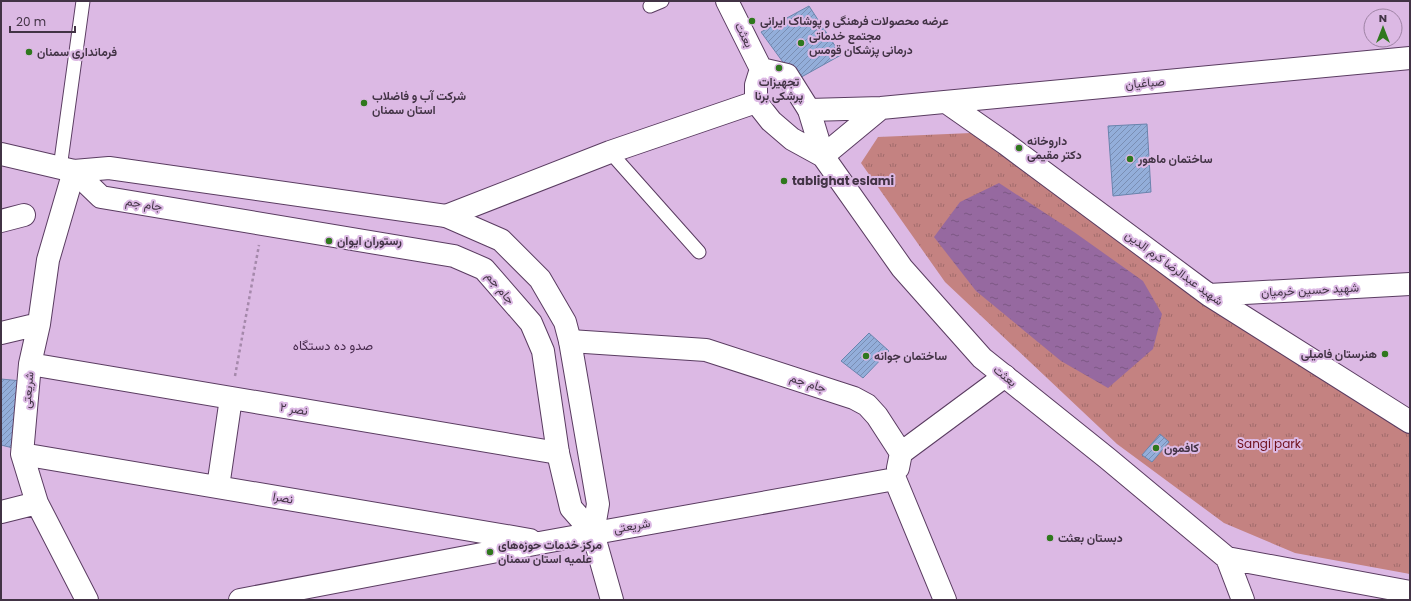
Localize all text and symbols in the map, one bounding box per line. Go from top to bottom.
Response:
scale bar [10,8,75,34]
north arrow [1363,8,1403,48]
text: N [1379,10,1387,26]
place label: عرضه محصولات فرهنگی و پوشاک ایرانی [760,12,949,29]
text: 20 m [16,13,46,30]
marker: عرضه محصولات فرهنگی و پوشاک ایرانی [747,16,757,26]
street label: بعثت [731,19,758,50]
place label: مجتمع خدماتی درمانی پزشکان قومس [809,27,913,58]
marker: مجتمع خدماتی درمانی پزشکان قومس [796,38,806,48]
place label: فرمانداری سمنان [37,43,117,60]
marker: فرمانداری سمنان [24,47,34,57]
marker: تجهیزات پرشکی برنا [774,63,784,73]
street label: صباغیان [1125,72,1165,93]
place label: تجهیزات پرشکی برنا [755,73,803,104]
place label: شرکت آب و فاضلاب استان سمنان [372,87,467,118]
marker: شرکت آب و فاضلاب استان سمنان [359,98,369,108]
place label: داروخانه دکتر مقیمی [1027,132,1082,163]
marker: داروخانه دکتر مقیمی [1014,143,1024,153]
place label: ساختمان ماهور [1137,150,1213,167]
marker: ساختمان ماهور [1125,154,1135,164]
place label: tablighat eslami [792,172,894,189]
marker: tablighat eslami [779,176,789,186]
street label: جام جم [124,192,164,215]
street label: شهید عبدالرضا کرم الدین [1122,226,1227,309]
place label: رستوران ایوان [337,232,402,249]
marker: رستوران ایوان [324,236,334,246]
street label: جام جم [482,268,519,307]
street label: شهید حسین خرمیان [1261,278,1359,301]
district label: صدو ده دستگاه [293,336,373,355]
place label: هنرستان فامیلی [1301,345,1377,362]
place label: ساختمان جوانه [874,347,947,364]
marker: هنرستان فامیلی [1380,349,1390,359]
marker: ساختمان جوانه [861,351,871,361]
street label: بعثت [990,361,1021,390]
street label: جام جم [788,369,828,396]
street label: شریعتی [17,371,38,409]
street label: نصر ۲ [279,398,309,419]
park label: Sangi park [1237,435,1302,452]
place label: کافمون [1164,439,1200,456]
marker: کافمون [1151,443,1161,453]
street label: نصرا [272,487,295,508]
street label: شریعتی [612,514,652,537]
place label: دبستان بعثت [1058,529,1123,546]
marker: دبستان بعثت [1045,533,1055,543]
place label: مرکز خدمات حوزه‌های علمیه استان سمنان [498,536,602,567]
marker: مرکز خدمات حوزه‌های علمیه استان سمنان [485,547,495,557]

